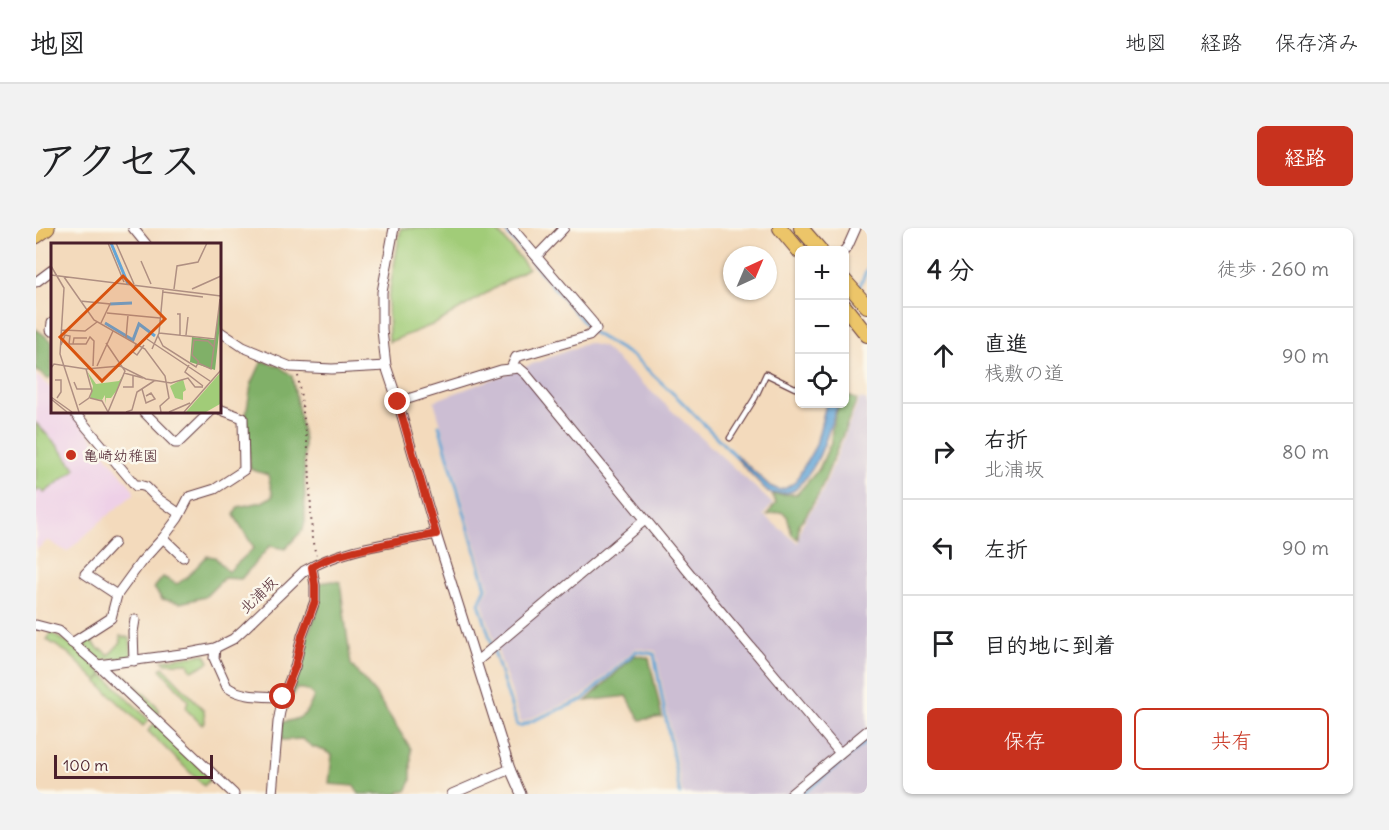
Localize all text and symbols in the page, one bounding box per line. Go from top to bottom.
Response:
text: 地図 [30,25,86,61]
text: 地図 [1125,29,1167,56]
text: 経路 [1200,29,1242,56]
text: 保存済み [1275,29,1359,56]
button: 経路 [1257,126,1353,186]
text: アクセス [36,134,201,186]
inset map [51,243,220,412]
north arrow [723,246,777,300]
map controls [795,246,849,408]
button: + [795,246,849,300]
text: 4 分 [927,253,974,286]
text: 徒歩 · 260 m [1217,256,1329,281]
button: − [795,300,849,354]
text: 直進 [984,329,1028,357]
icon: ahead [927,339,960,372]
text: 90 m [1282,343,1329,368]
button: locate [795,354,849,408]
text: 桟敷の道 [984,360,1064,385]
route end [384,388,410,414]
text: 右折 [984,425,1028,453]
icon: right [927,435,960,468]
text: 80 m [1282,439,1329,464]
place label: 亀崎幼稚園 [83,446,158,465]
marker: 亀崎幼稚園 [64,448,78,462]
text: 北浦坂 [984,456,1044,481]
icon: left [927,531,960,564]
text: 左折 [984,535,1028,563]
text: 90 m [1282,535,1329,560]
street label: 北浦坂 [235,573,281,617]
icon: arrive [927,627,960,660]
text: 目的地に到着 [984,631,1116,659]
route start [269,683,295,709]
button: 保存 [927,708,1122,770]
button: 共有 [1134,708,1329,770]
scale bar [54,752,213,780]
text: 100 m [63,755,108,775]

